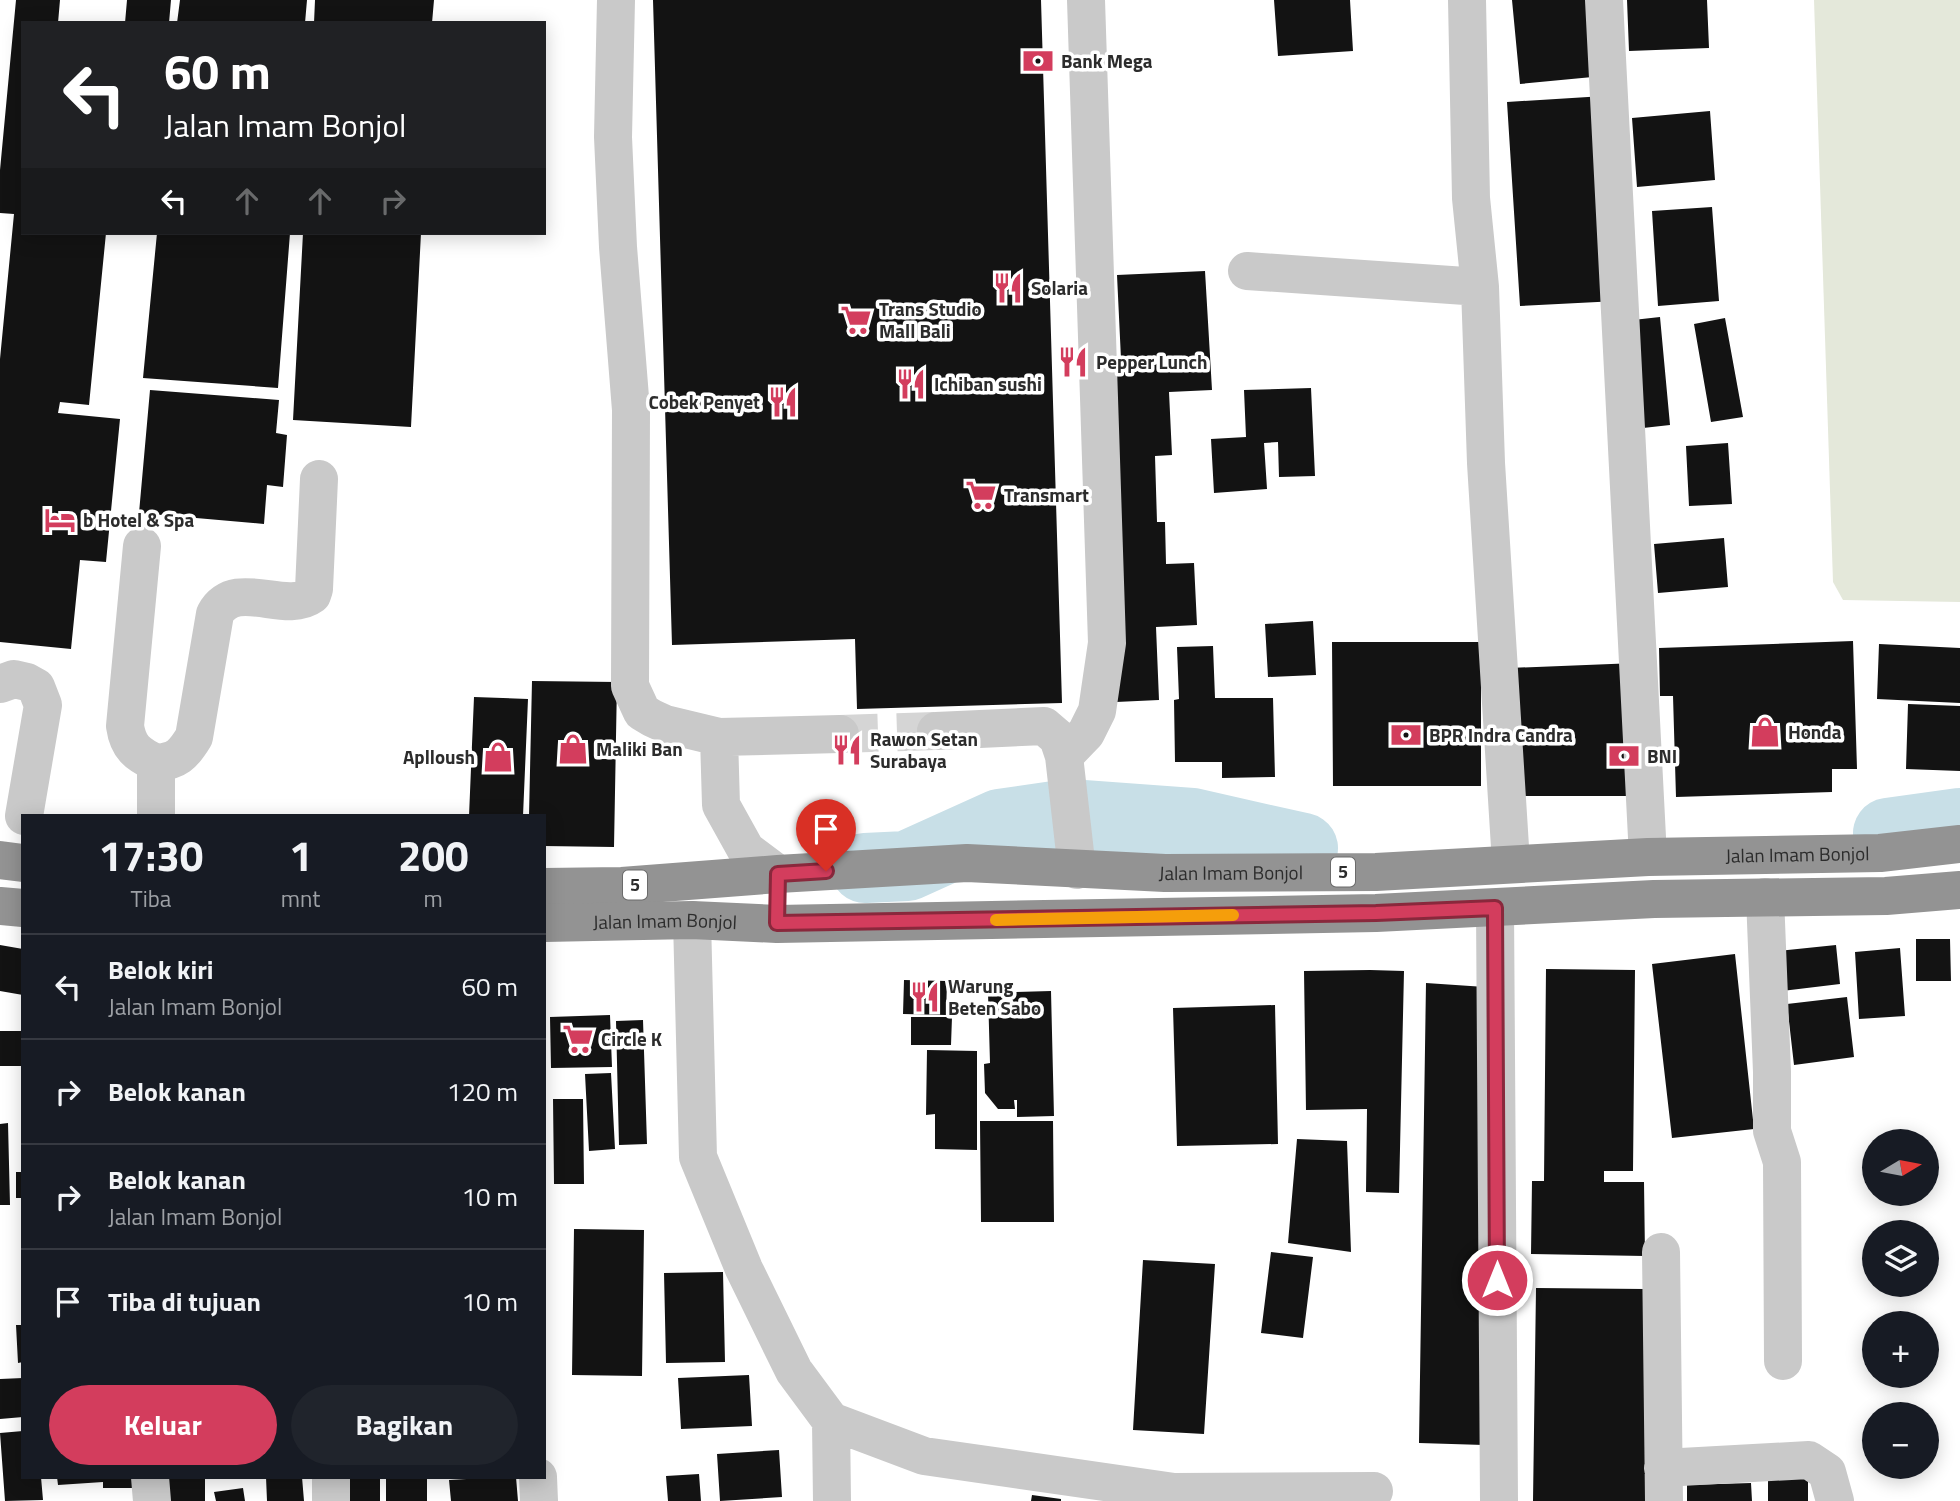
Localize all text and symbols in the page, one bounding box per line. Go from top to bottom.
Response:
text: 60 m [164,33,271,108]
bank icon: Bank Mega [1021,44,1055,78]
place label: Bank Mega [1061,46,1153,75]
icon: left [49,49,140,140]
text: Jalan Imam Bonjol [164,101,406,149]
icon: left [155,182,193,220]
icon: ahead [228,182,266,220]
icon: ahead [301,182,339,220]
icon: right [374,182,412,220]
restaurant icon: Solaria [991,271,1025,305]
place label: Solaria [1031,273,1088,302]
place label: Trans Studio Mall Bali [879,294,982,345]
supermarket icon: Trans Studio Mall Bali [839,303,873,337]
restaurant icon: Pepper Lunch [1056,345,1090,379]
place label: Pepper Lunch [1096,347,1207,376]
restaurant icon: Ichiban sushi [894,367,928,401]
place label: Ichiban sushi [934,369,1042,398]
restaurant icon: Cobek Penyet [766,385,800,419]
place label: Cobek Penyet [648,387,760,416]
supermarket icon: Transmart [964,478,998,512]
place label: Transmart [1004,480,1089,509]
hotel icon: b Hotel & Spa [43,503,77,537]
place label: b Hotel & Spa [83,505,194,534]
shop icon: Honda [1748,715,1782,749]
place label: Honda [1788,717,1842,746]
bank icon: BPR Indra Candra [1389,718,1423,752]
place label: BPR Indra Candra [1429,720,1573,749]
place label: Rawon Setan Surabaya [870,724,978,775]
shop icon: Maliki Ban [556,732,590,766]
restaurant icon: Rawon Setan Surabaya [830,733,864,767]
place label: Maliki Ban [596,734,683,763]
bank icon: BNI [1607,739,1641,773]
shop icon: Aplloush [481,740,515,774]
place label: BNI [1647,741,1677,770]
place label: Aplloush [403,742,475,771]
pin [796,799,856,871]
icon: arrive [807,810,845,848]
text: 17:30 [99,823,203,887]
text: 1 [289,823,312,887]
text: 200 [398,823,469,887]
street label: Jalan Imam Bonjol [1725,838,1870,870]
street label: Jalan Imam Bonjol [1158,857,1303,887]
road number: 5 [1331,858,1355,886]
road number: 5 [623,870,647,900]
text: Tiba [131,881,171,916]
text: mnt [281,881,320,916]
text: m [424,881,443,916]
street label: Jalan Imam Bonjol [593,905,738,936]
text: Belok kiri [108,950,214,989]
text: 60 m [461,967,518,1006]
icon: left [49,968,87,1006]
place label: Warung Beten Sabo [948,971,1041,1022]
restaurant icon: Warung Beten Sabo [908,980,942,1014]
text: Jalan Imam Bonjol [108,989,282,1024]
supermarket icon: Circle K [561,1022,595,1056]
place label: Circle K [601,1024,662,1053]
text: Belok kanan [108,1072,246,1111]
text: 120 m [447,1072,518,1111]
icon: right [49,1073,87,1111]
north arrow [1862,1129,1939,1206]
map controls [1862,1129,1939,1479]
text: Belok kanan [108,1160,246,1199]
text: 10 m [461,1177,518,1216]
icon: right [49,1178,87,1216]
text: Jalan Imam Bonjol [108,1199,282,1234]
button: layers [1862,1220,1939,1297]
position arrow [1460,1243,1534,1317]
text: Tiba di tujuan [108,1282,261,1321]
text: 10 m [461,1282,518,1321]
icon: arrive [49,1283,87,1321]
button: + [1862,1311,1939,1388]
button: Keluar [49,1385,277,1465]
button: Bagikan [291,1385,518,1465]
button: − [1862,1402,1939,1479]

